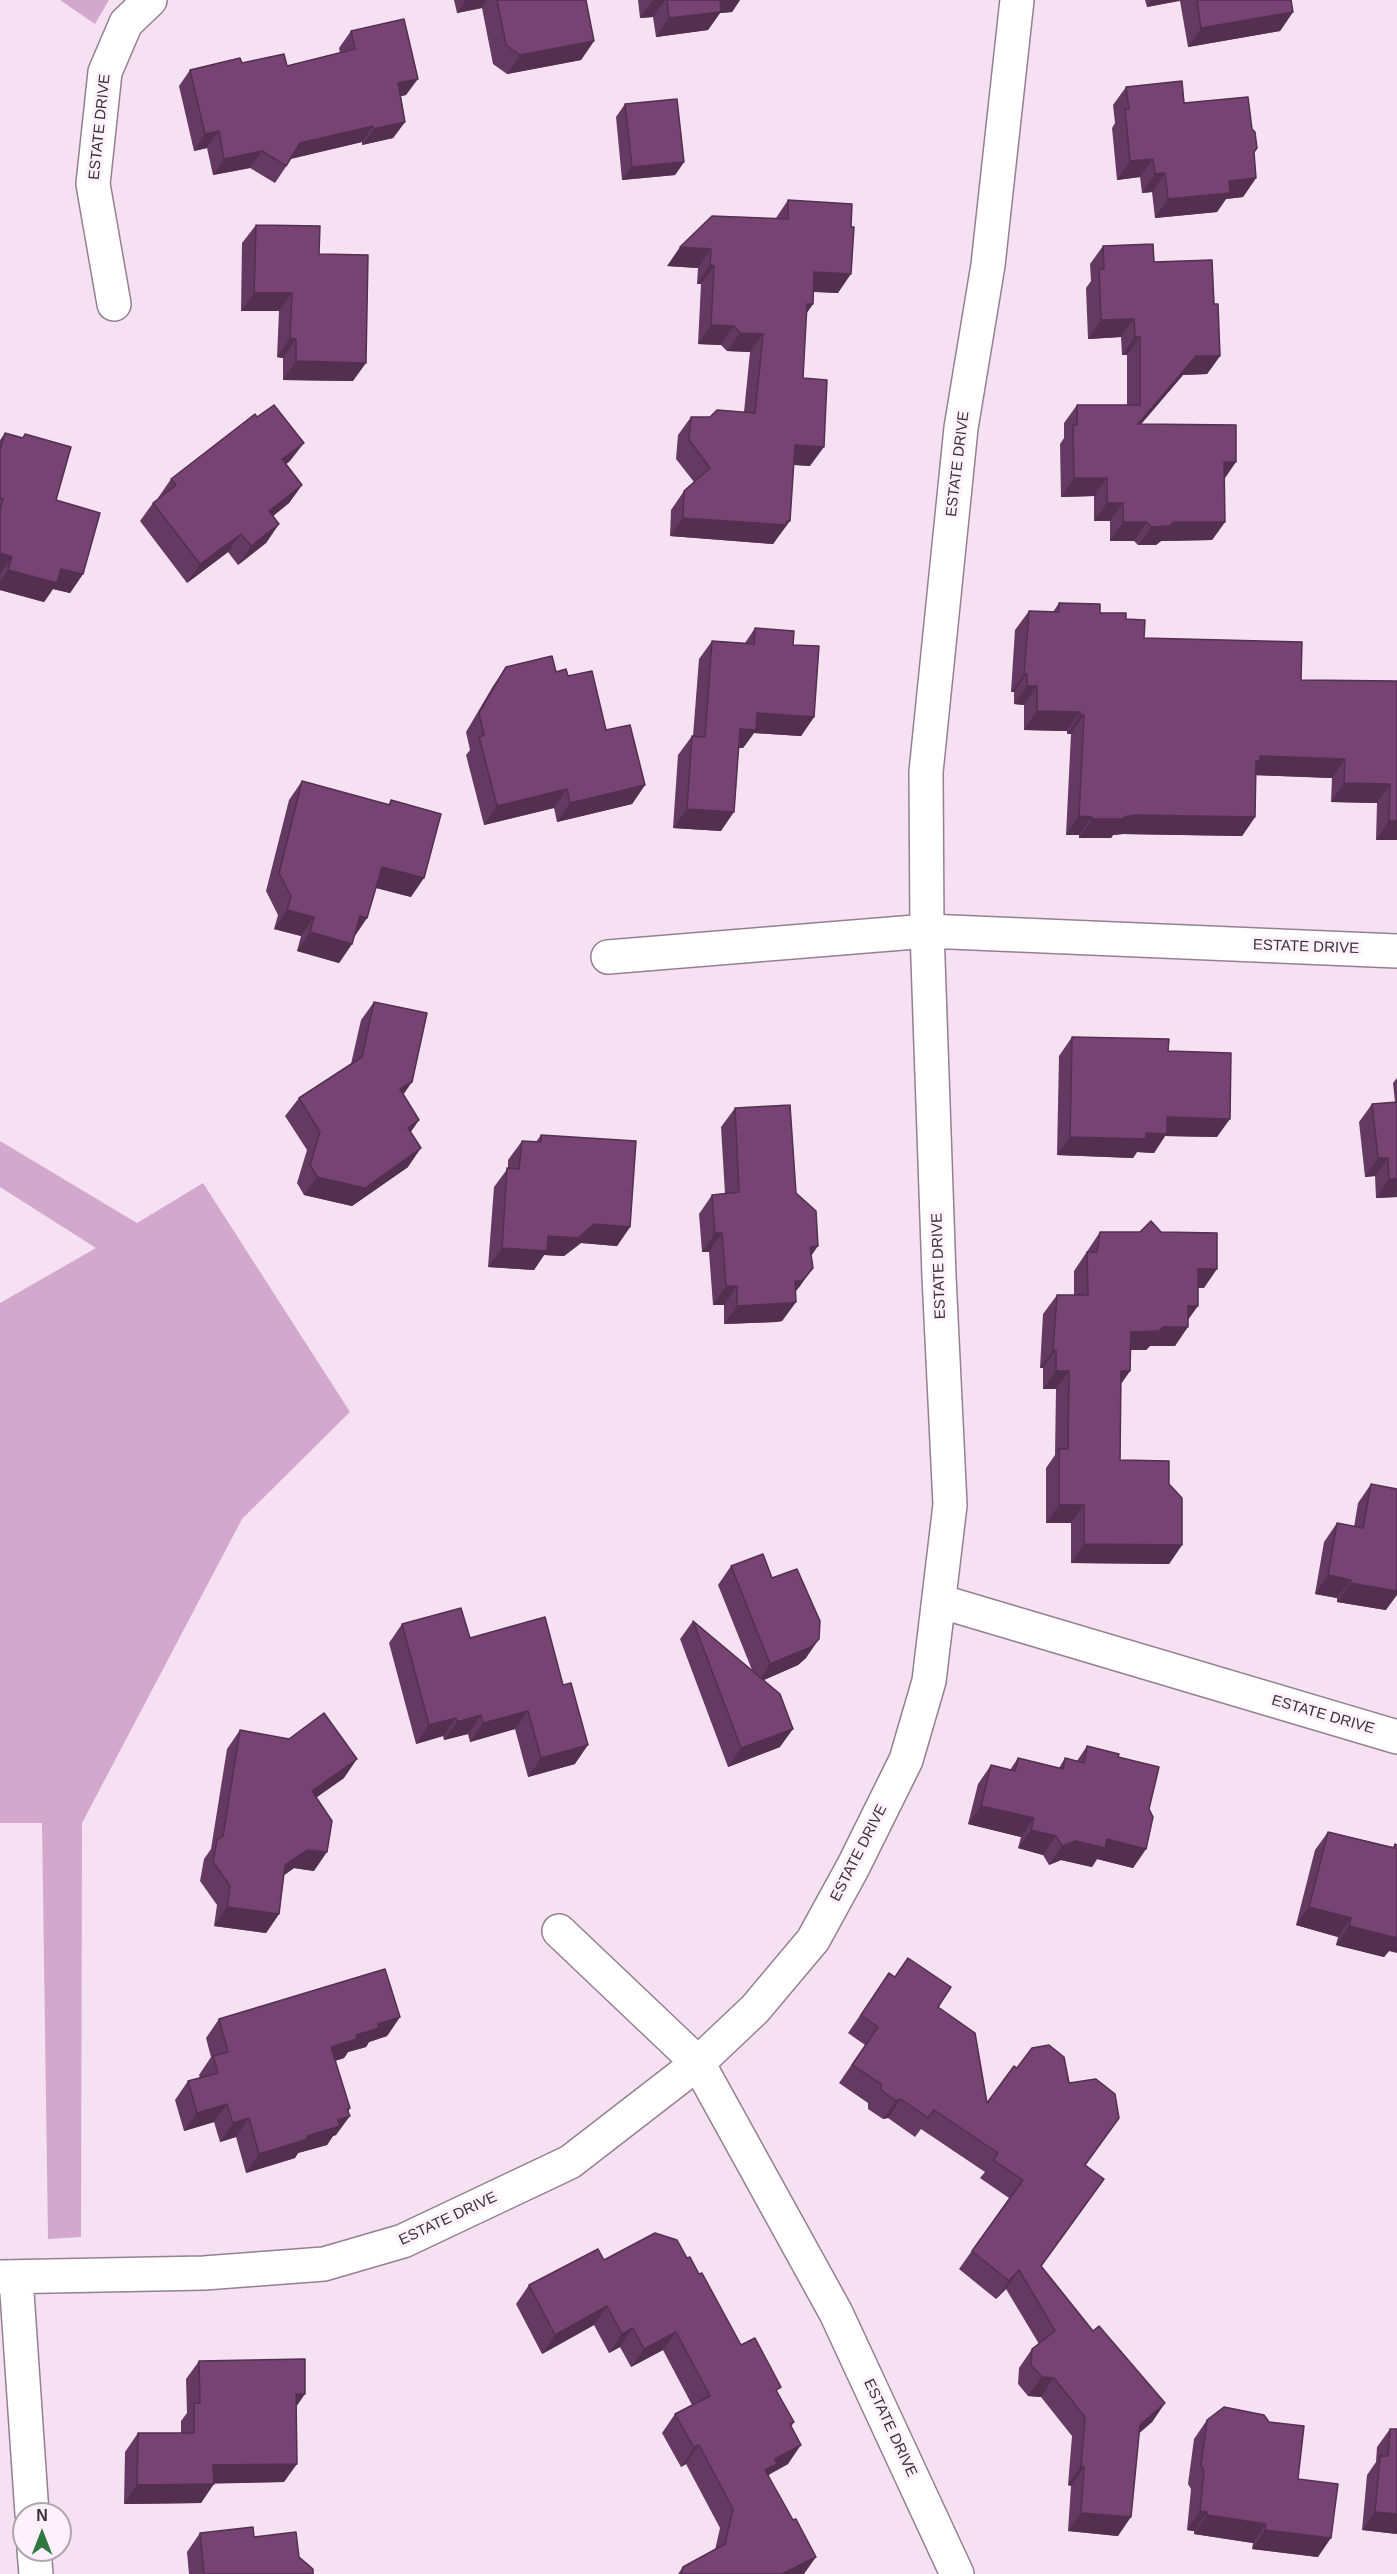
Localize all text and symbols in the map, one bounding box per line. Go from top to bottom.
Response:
street label: ESTATE DRIVE [86,73,114,181]
street label: ESTATE DRIVE [943,410,973,518]
street label: ESTATE DRIVE [1253,936,1359,958]
street label: ESTATE DRIVE [928,1213,950,1319]
street label: ESTATE DRIVE [1270,1692,1376,1738]
street label: ESTATE DRIVE [827,1802,891,1904]
street label: ESTATE DRIVE [396,2188,500,2250]
street label: ESTATE DRIVE [859,2376,921,2480]
north arrow [12,2502,72,2562]
text: N [36,2507,48,2524]

